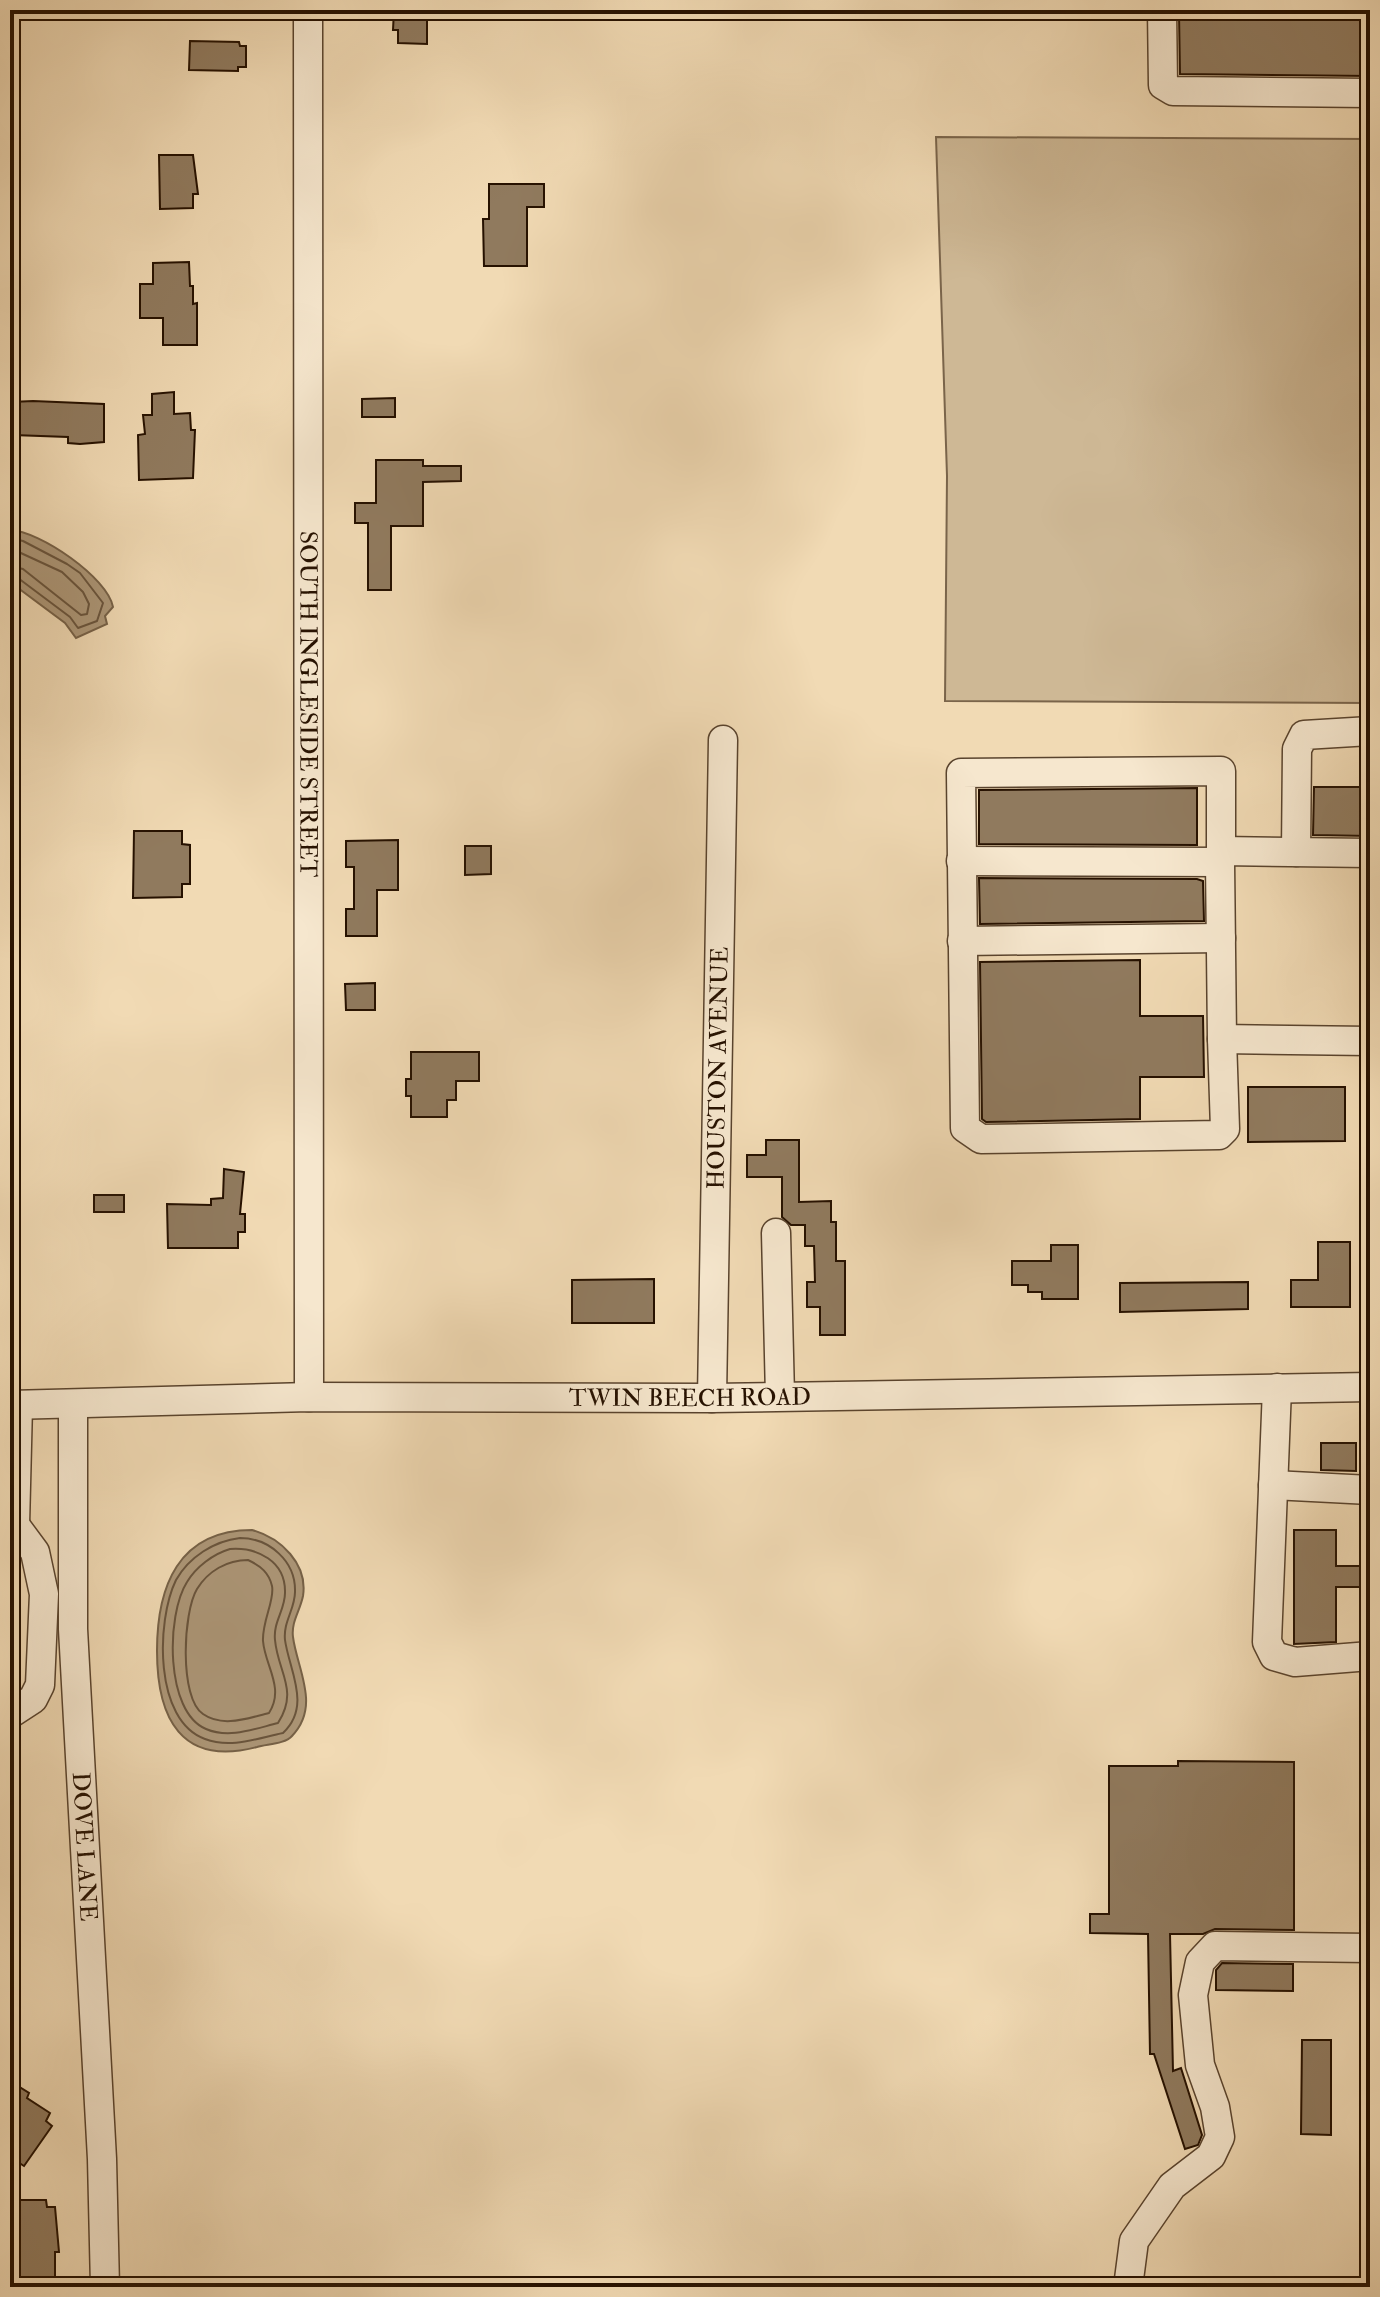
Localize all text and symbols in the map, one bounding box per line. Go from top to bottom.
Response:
street label: SOUTH INGLESIDE STREET [292,531,324,878]
street label: HOUSTON AVENUE [700,946,736,1190]
street label: TWIN BEECH ROAD [569,1381,811,1414]
street label: DOVE LANE [65,1771,104,1922]

